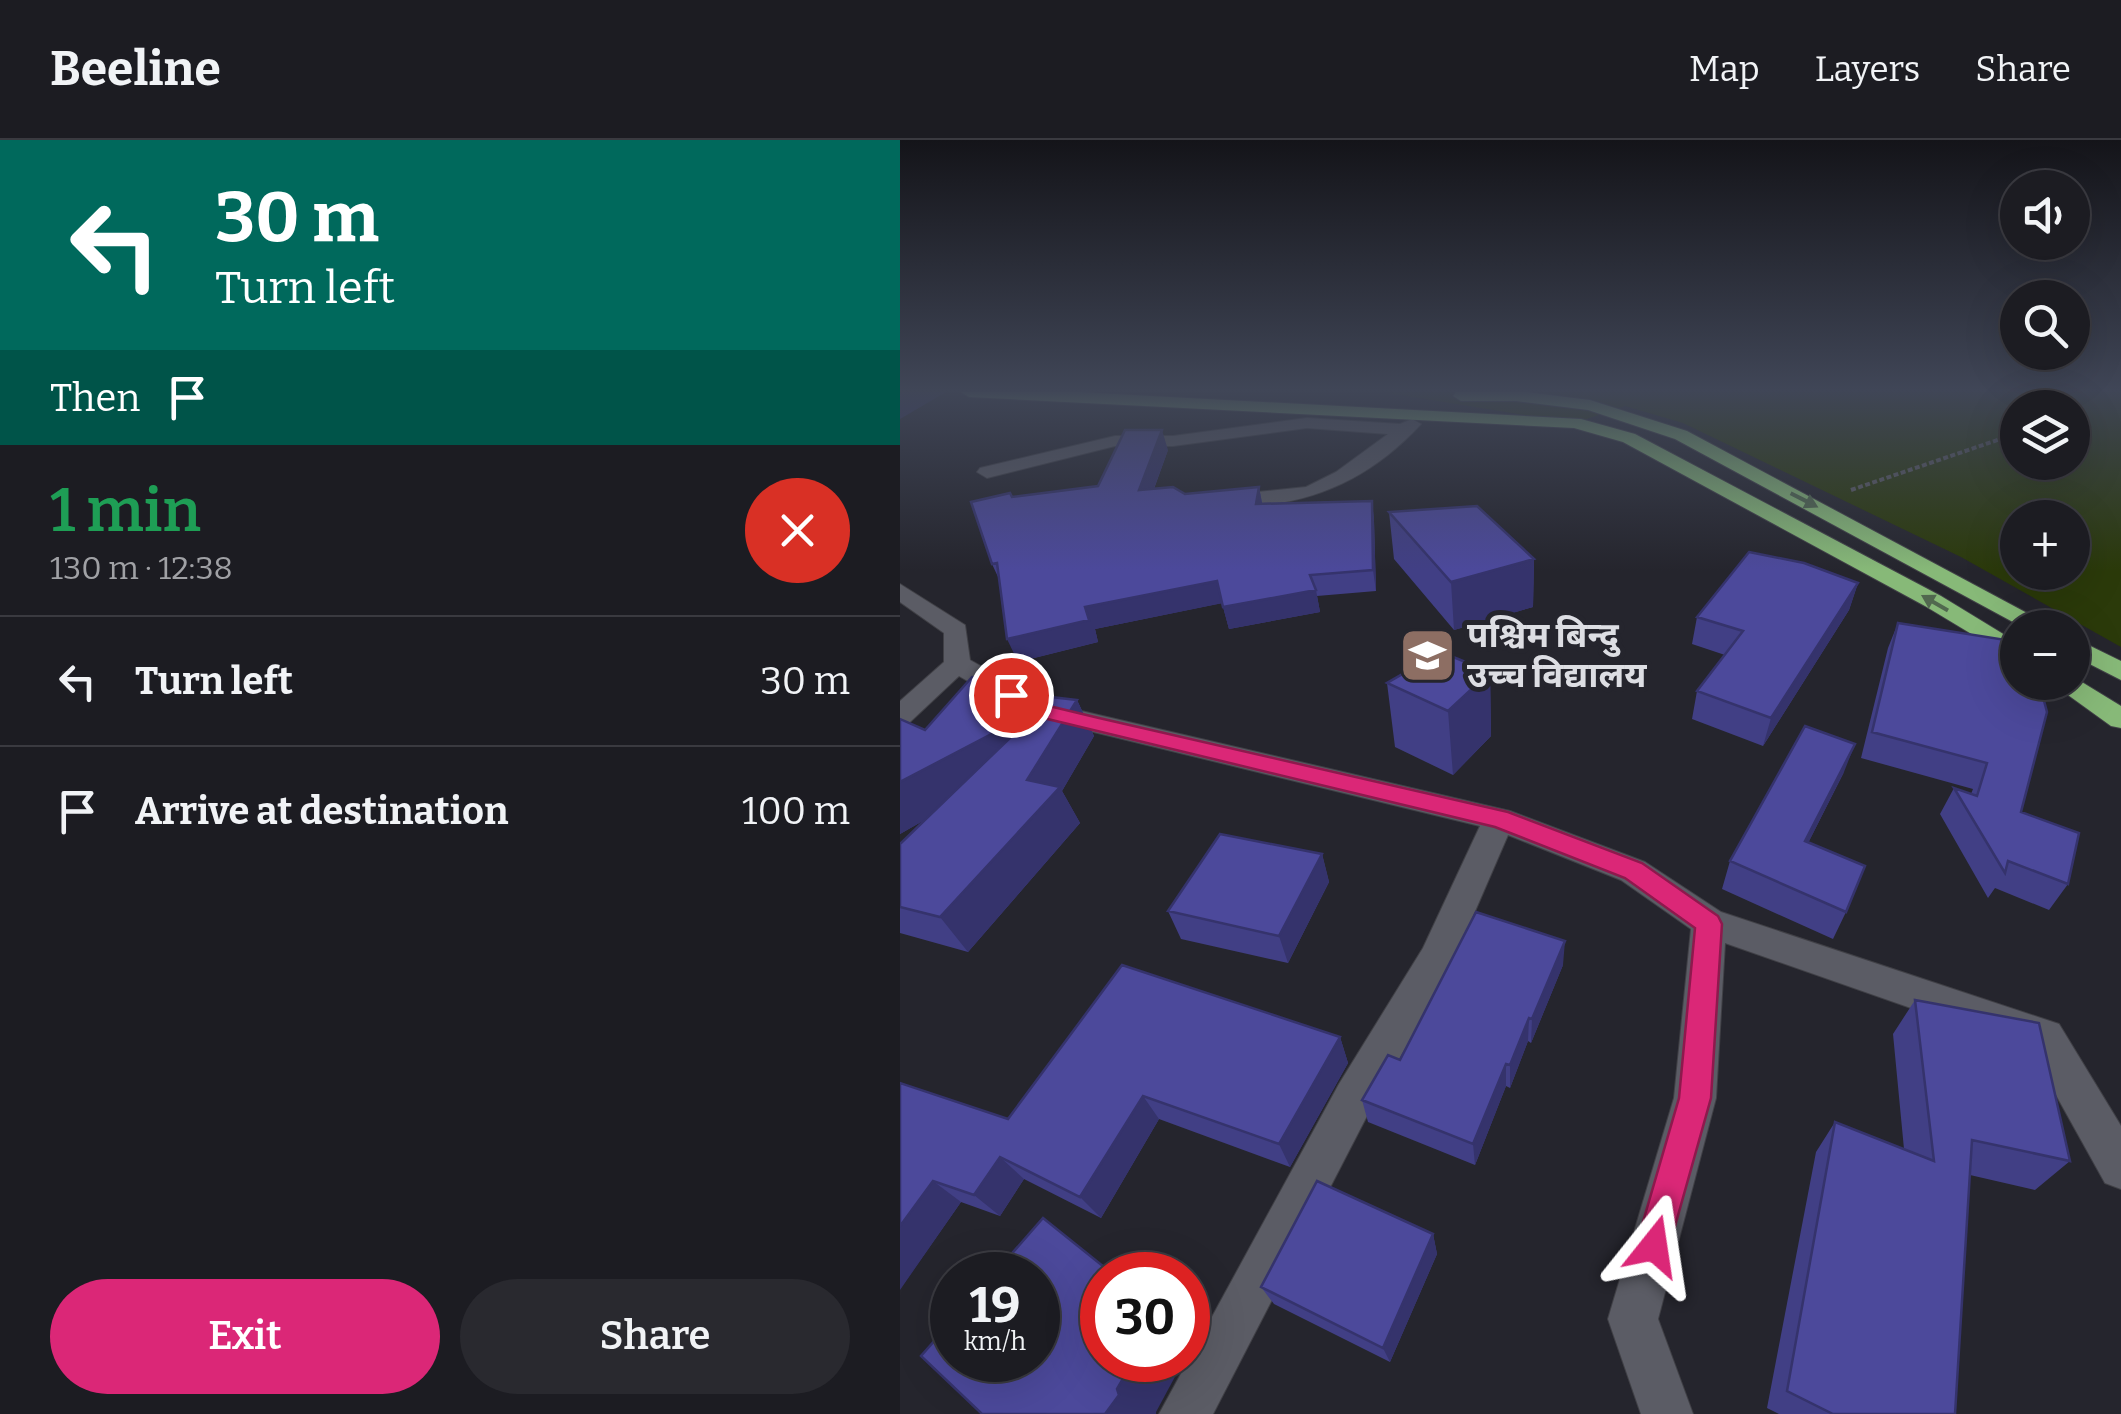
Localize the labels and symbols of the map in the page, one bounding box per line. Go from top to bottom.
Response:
one-way arrow [1789,491,1818,508]
one-way arrow [1921,595,1949,612]
place label: पश्चिम बिन्दु उच्च विद्यालय [1467,614,1647,696]
school or university icon: पश्चिम बिन्दु उच्च विद्यालय [1398,625,1458,685]
pin [969,653,1054,738]
position arrow [1602,1194,1706,1298]
speed limit sign: 30 [1080,1252,1210,1382]

